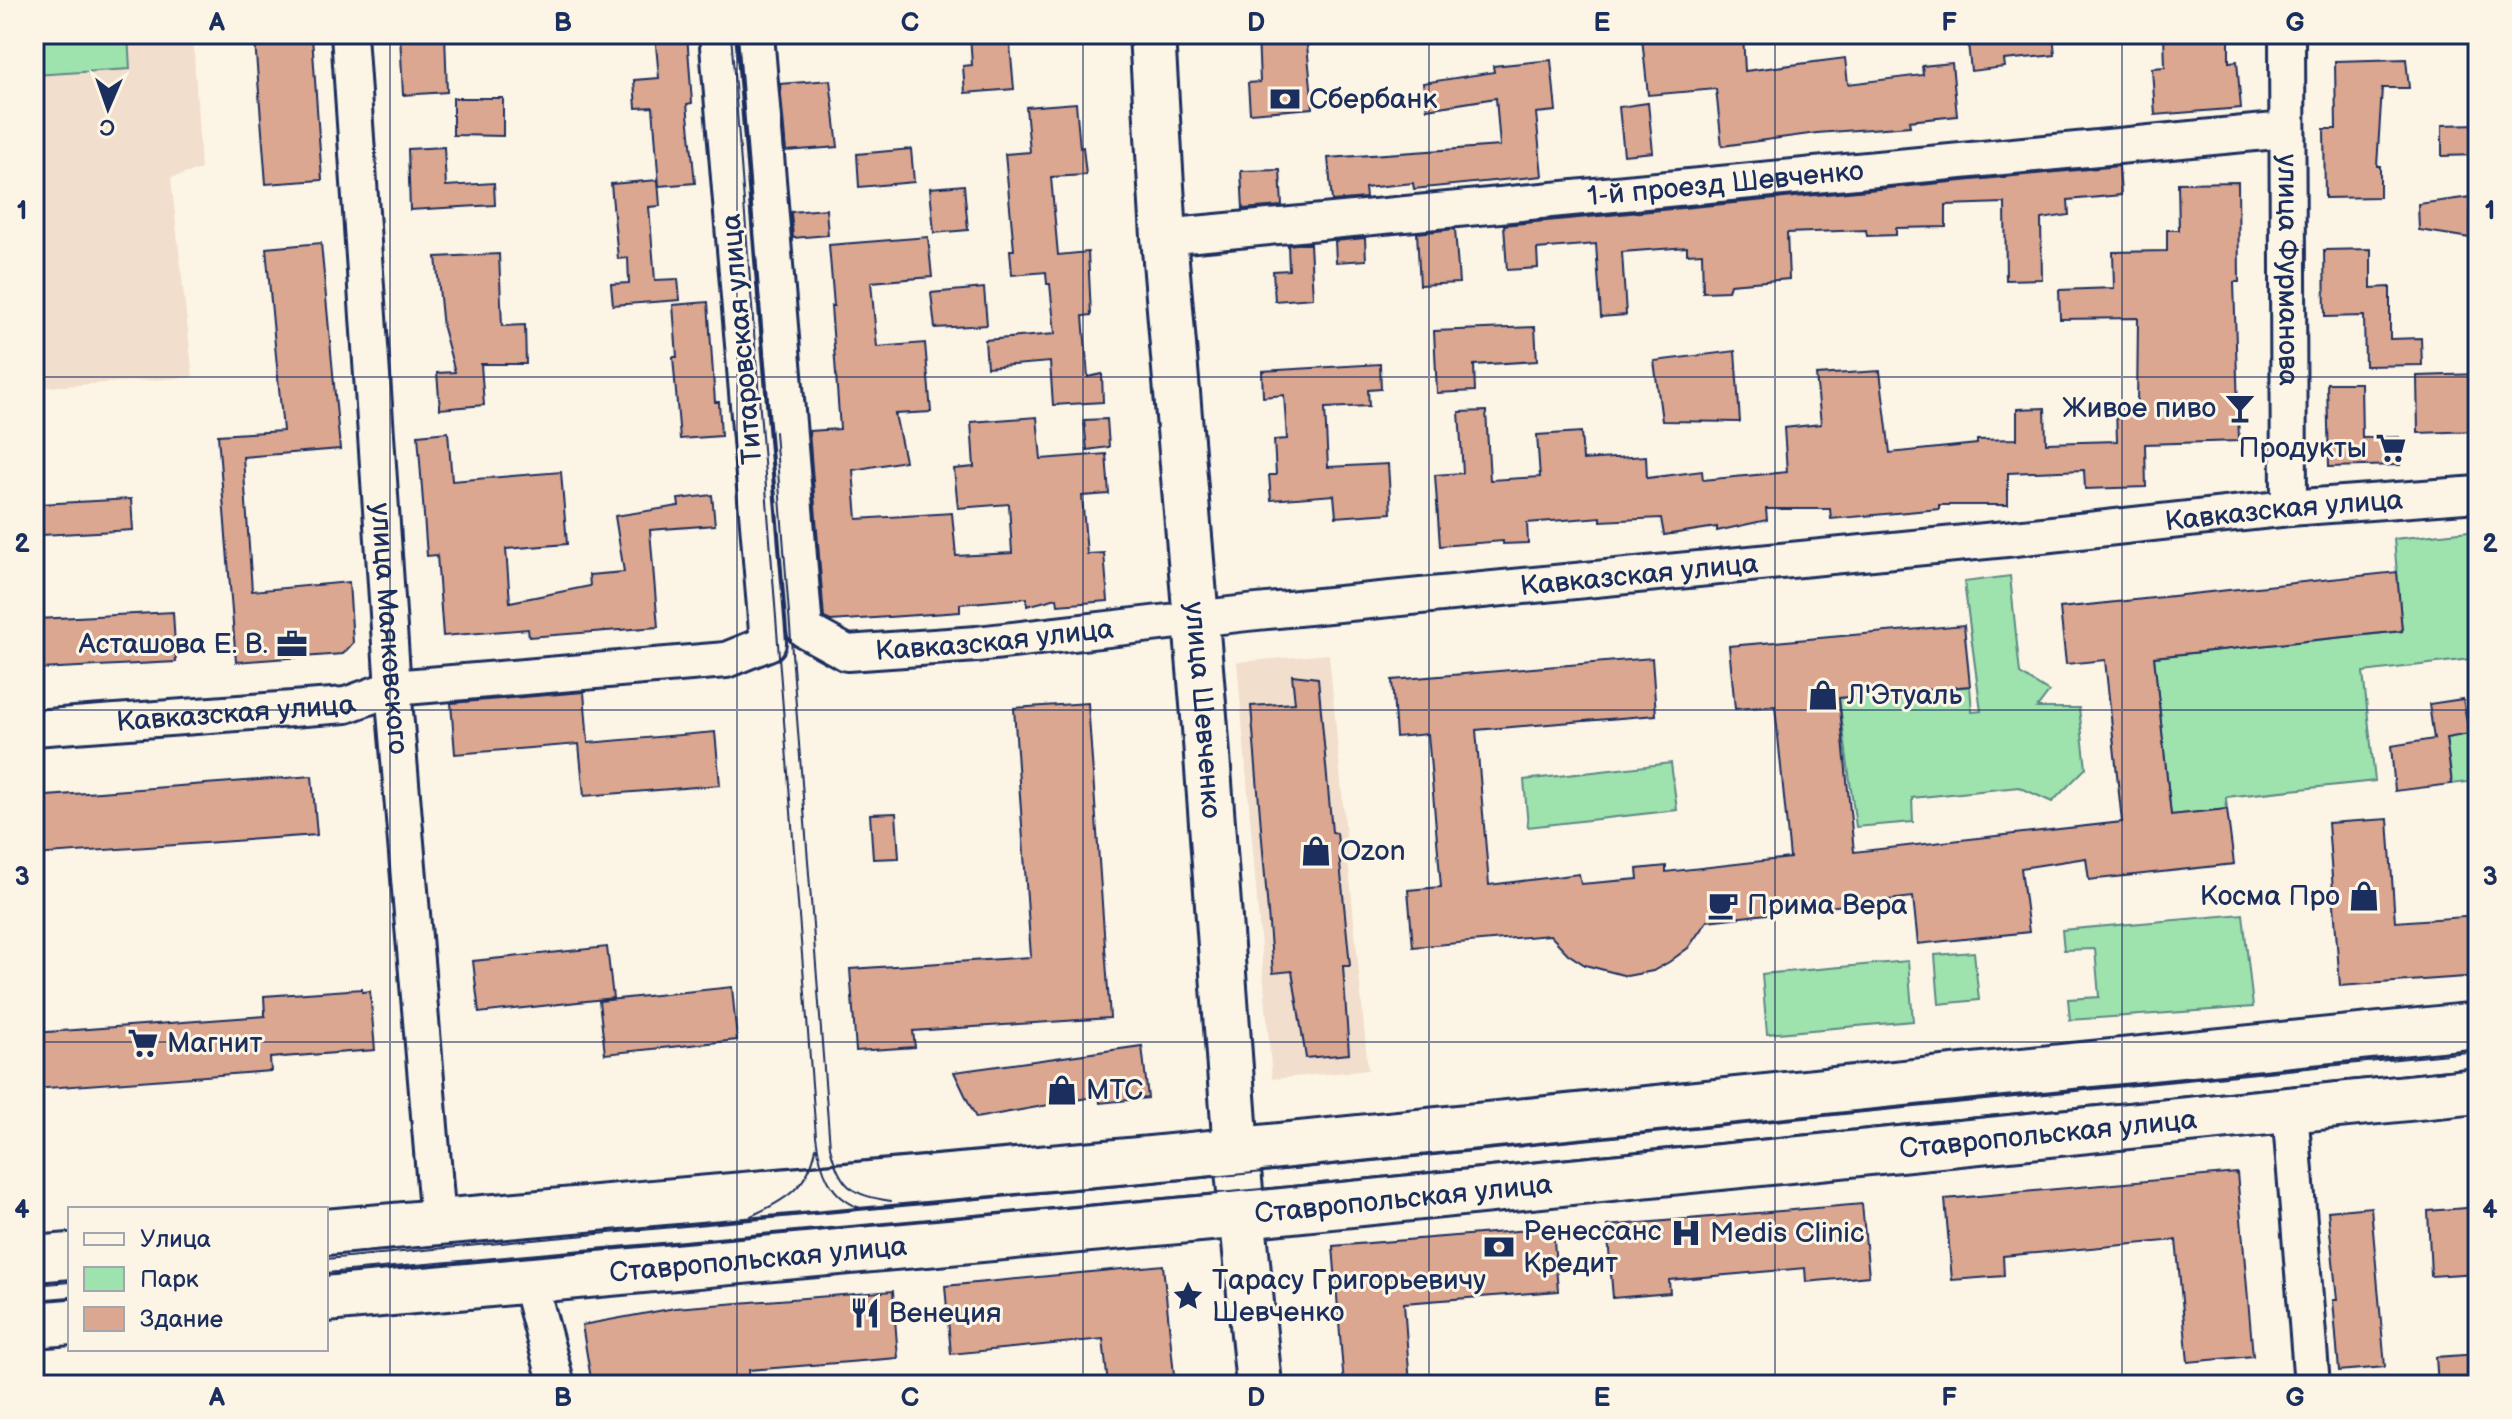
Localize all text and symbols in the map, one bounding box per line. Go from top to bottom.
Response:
text: A [208,8,225,39]
text: B [554,8,572,39]
text: C [901,8,919,39]
text: D [1247,8,1265,39]
text: E [1594,8,1611,39]
text: F [1941,8,1957,39]
text: G [2285,8,2305,39]
north arrow [68,68,148,148]
bank icon: Сбербанк [1268,82,1302,116]
place label: Сбербанк [1309,83,1437,116]
text: С [99,113,115,140]
street label: 1-й проезд Шевченко [1586,154,1865,213]
street label: улица Фурманова [2271,154,2305,387]
text: 1 [17,196,27,227]
text: 1 [2485,196,2495,227]
street label: Титаровская улица [715,212,769,466]
bar icon: Живое пиво [2223,391,2257,425]
place label: Живое пиво [2062,392,2216,425]
supermarket icon: Продукты [2374,431,2408,465]
place label: Продукты [2238,432,2367,465]
street label: Кавказская улица [2163,483,2405,538]
street label: улица Маяковского [364,502,415,756]
text: 2 [14,529,30,560]
text: 2 [2482,529,2498,560]
street label: Кавказская улица [1519,547,1760,603]
street label: улица Шевченко [1178,600,1228,820]
street label: Кавказская улица [874,612,1116,667]
office icon: Асташова Е. В. [275,627,309,661]
place label: Асташова Е. В. [78,628,268,661]
shop icon: Л'Этуаль [1806,678,1840,712]
place label: Л'Этуаль [1846,679,1962,712]
street label: Кавказская улица [115,686,360,738]
shop icon: Ozon [1299,834,1333,868]
place label: Ozon [1340,835,1406,868]
text: 3 [14,862,30,893]
text: 3 [2482,862,2498,893]
shop icon: Косма Про [2347,879,2381,913]
place label: Косма Про [2200,880,2340,913]
cafe icon: Прима Вера [1706,888,1740,922]
place label: Прима Вера [1747,889,1908,922]
supermarket icon: Магнит [126,1026,160,1060]
place label: Магнит [167,1027,262,1060]
shop icon: МТС [1045,1073,1079,1107]
place label: МТС [1086,1074,1143,1107]
street label: Ставропольская улица [1898,1103,2199,1166]
street label: Ставропольская улица [1253,1168,1554,1230]
text: 4 [14,1195,30,1226]
text: 4 [2482,1195,2498,1226]
legend [68,1207,328,1351]
place label: Ренессанс Кредит [1523,1215,1662,1280]
hospital icon: Medis Clinic [1669,1216,1703,1250]
place label: Medis Clinic [1710,1217,1865,1250]
text: Улица [140,1225,211,1254]
street label: Ставропольская улица [608,1229,909,1289]
bank icon: Ренессанс Кредит [1482,1230,1516,1264]
place label: Тарасу Григорьевичу Шевченко [1212,1264,1486,1329]
text: Парк [140,1265,199,1294]
place icon: Тарасу Григорьевичу Шевченко [1171,1279,1205,1313]
restaurant icon: Венеция [848,1296,882,1330]
place label: Венеция [889,1297,1001,1330]
text: Здание [140,1305,223,1334]
text: A [208,1383,225,1414]
text: B [554,1383,572,1414]
text: C [901,1383,919,1414]
text: D [1247,1383,1265,1414]
text: E [1594,1383,1611,1414]
text: F [1941,1383,1957,1414]
text: G [2285,1383,2305,1414]

